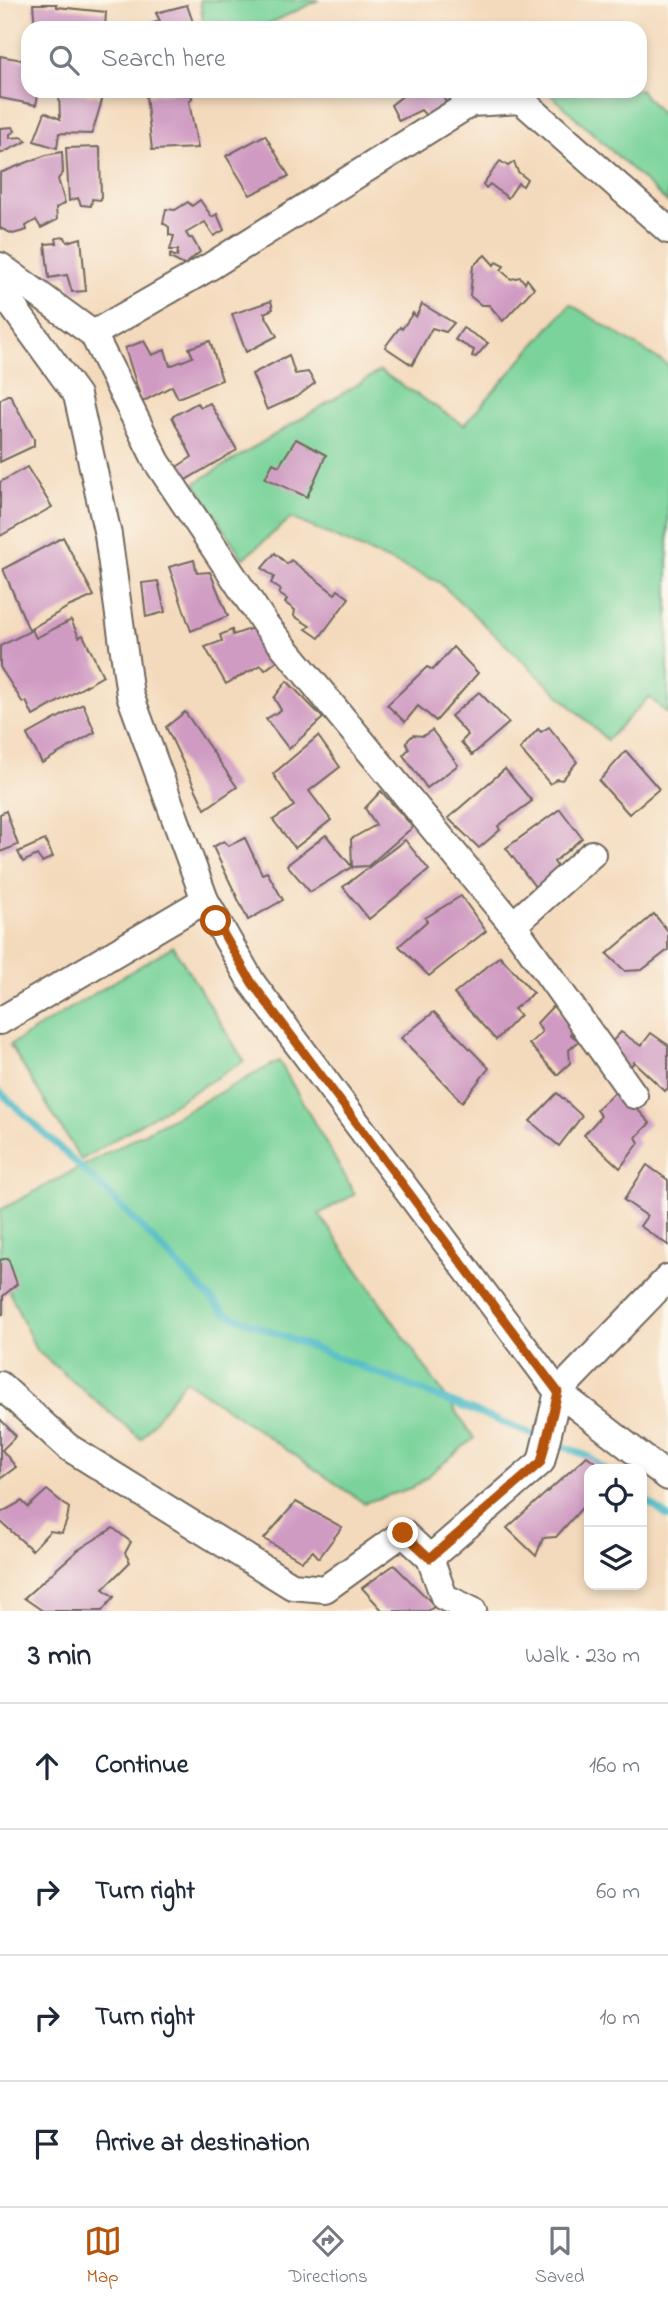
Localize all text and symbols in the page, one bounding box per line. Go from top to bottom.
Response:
search box [21,21,647,98]
icon: search [45,41,83,79]
text: Search here [101,41,226,79]
route start [200,905,231,936]
map controls [584,1464,647,1590]
button: locate [584,1464,647,1527]
route end [387,1517,418,1548]
button: layers [584,1527,647,1590]
text: 3 min [28,1635,91,1679]
text: Walk · 230 m [525,1640,640,1673]
icon: ahead [28,1747,66,1785]
text: Continue [95,1747,188,1785]
text: 160 m [589,1750,640,1783]
icon: right [28,1873,66,1911]
text: Turn right [95,1873,195,1911]
text: 60 m [596,1876,640,1909]
icon: right [28,1999,66,2037]
text: Turn right [95,1999,195,2037]
text: 10 m [599,2002,640,2035]
icon: arrive [28,2125,66,2163]
text: Arrive at destination [95,2125,310,2163]
tab: Map [84,2222,122,2291]
tab: Directions [289,2222,368,2291]
tab: Saved [535,2222,584,2291]

